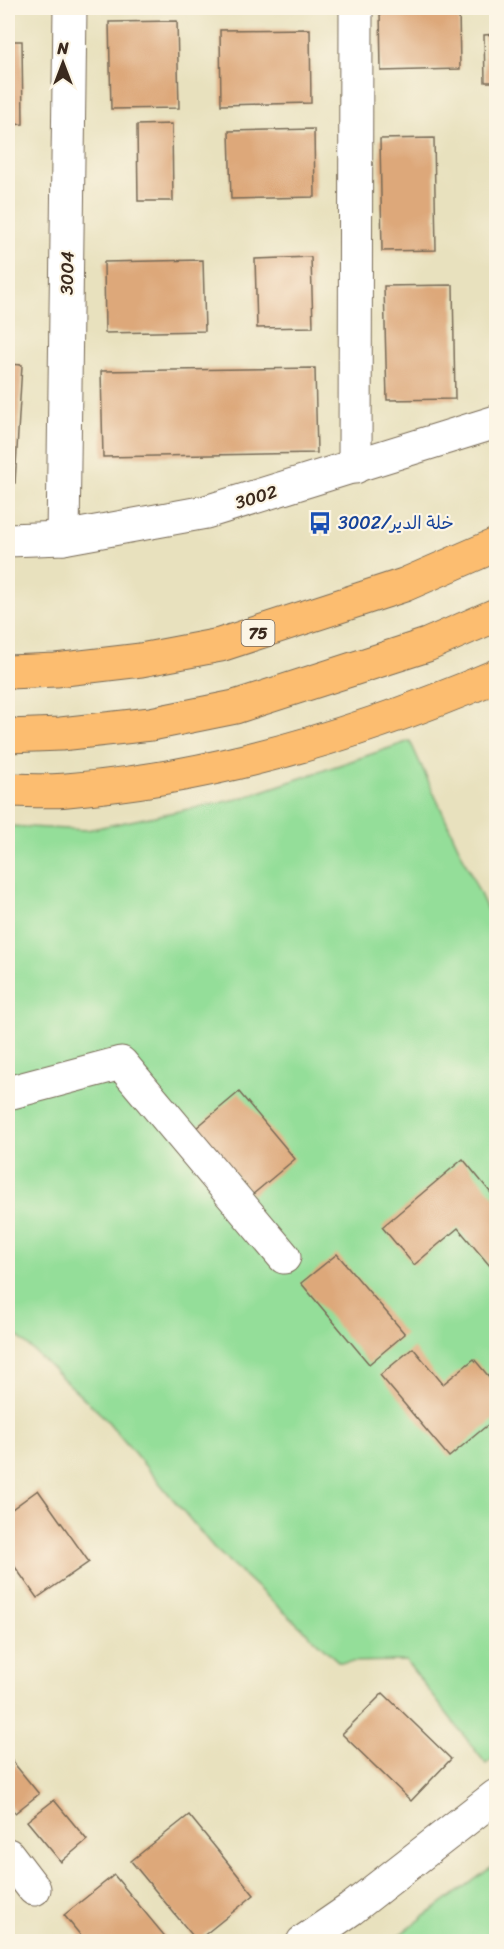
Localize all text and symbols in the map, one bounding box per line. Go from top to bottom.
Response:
north arrow [33,33,93,93]
text: N [56,34,69,63]
street label: 3004 [51,251,83,295]
street label: 3002 [231,475,281,519]
place label: خلة الدير/3002 [338,507,454,539]
bus stop icon: خلة الدير/3002 [307,510,333,536]
road number: 75 [242,620,274,646]

